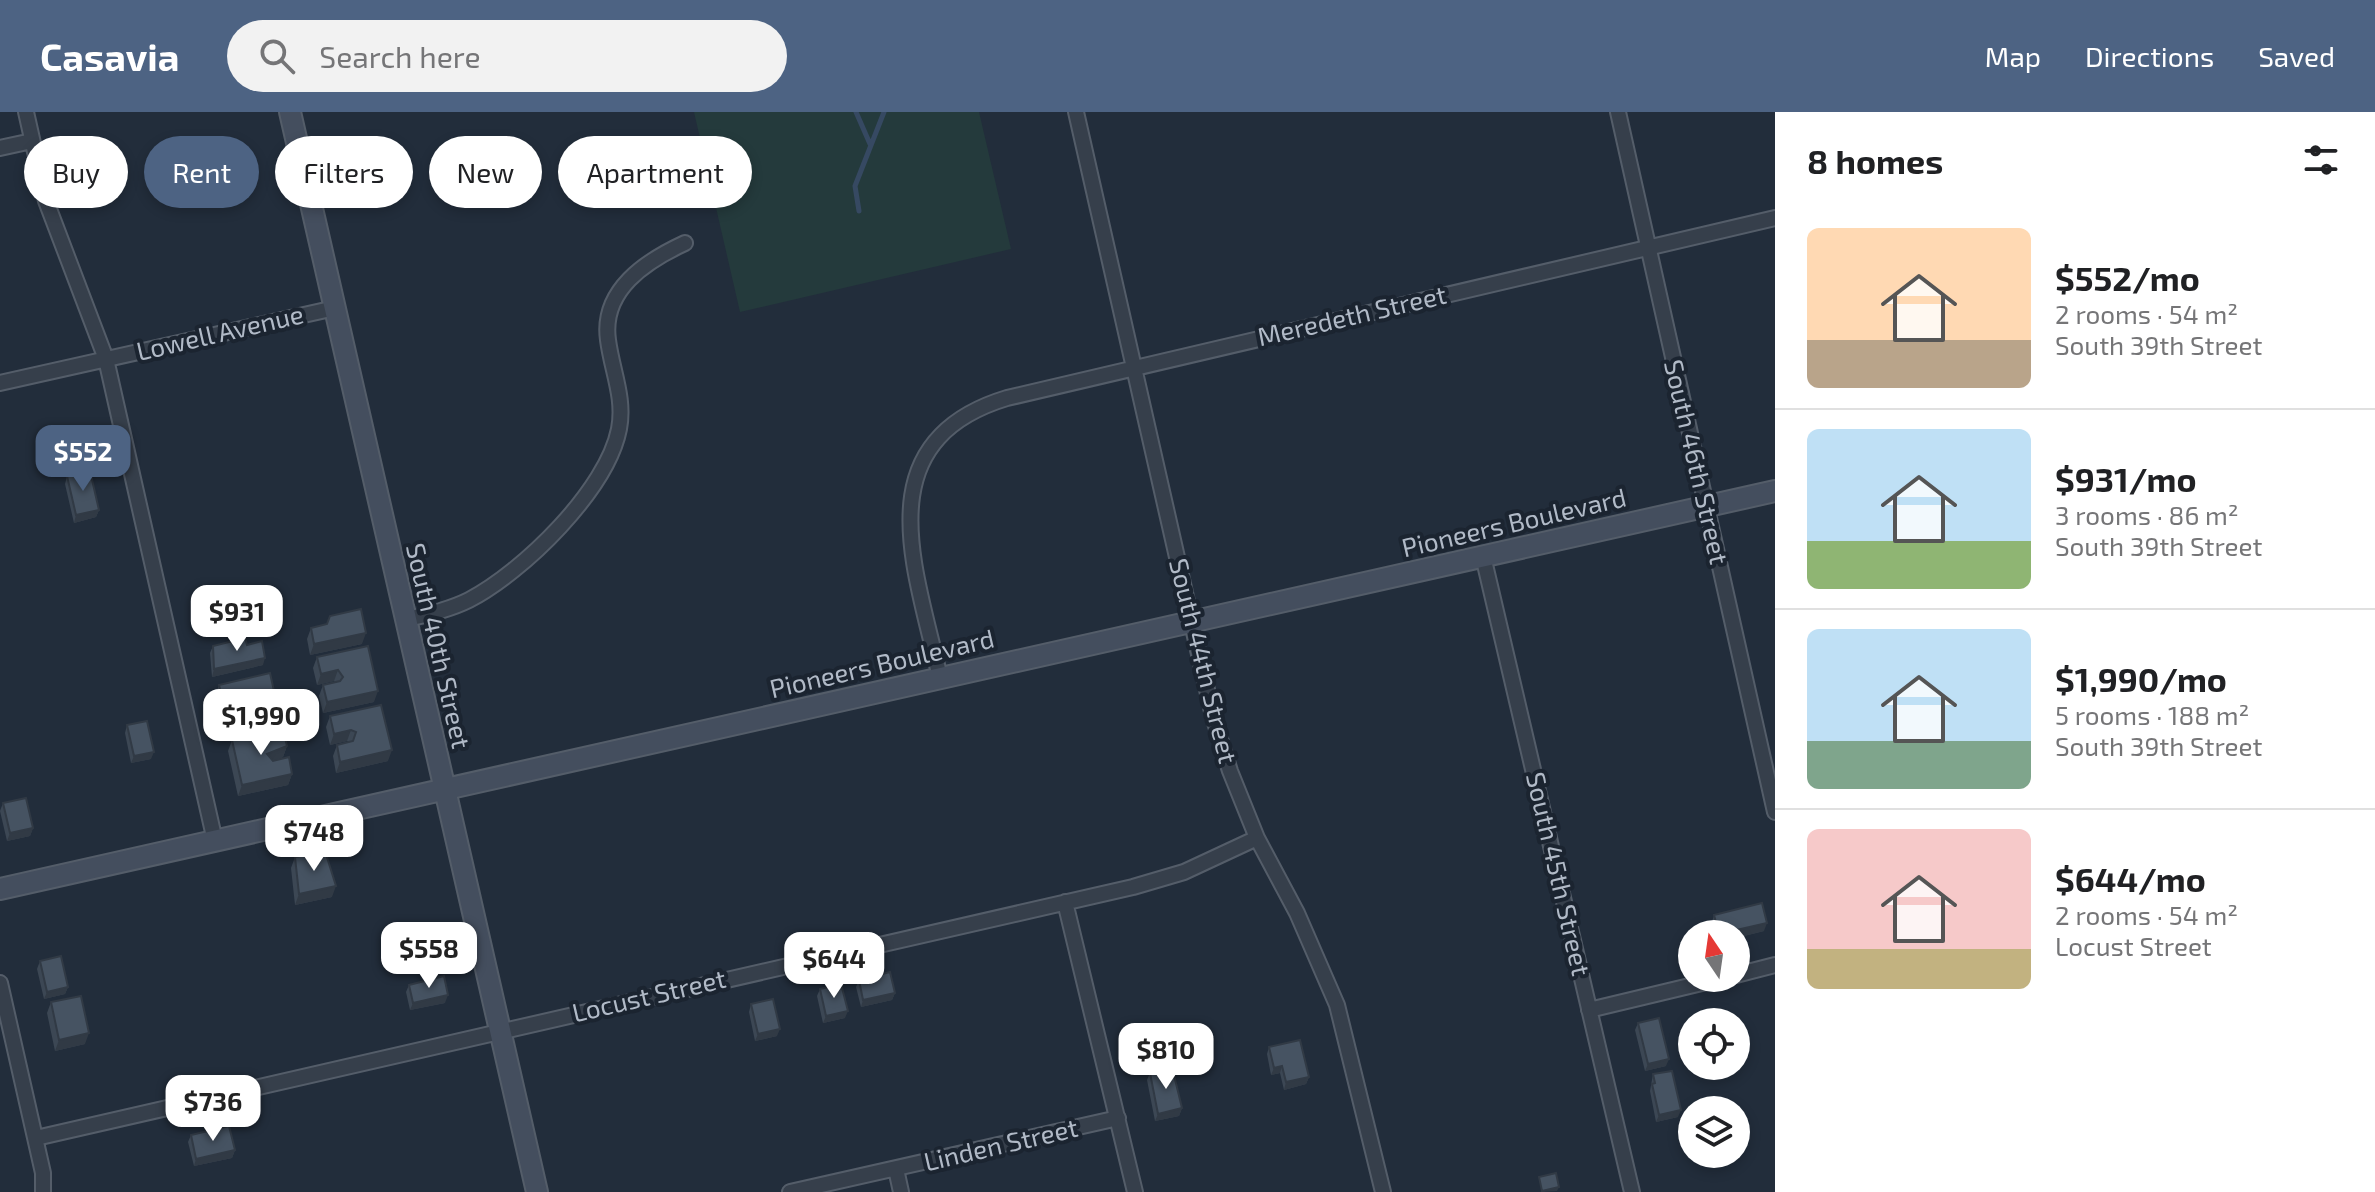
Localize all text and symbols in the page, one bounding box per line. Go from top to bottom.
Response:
search box [227,20,787,92]
text: Casavia [40,33,179,79]
icon: search [255,34,299,78]
text: Search here [319,38,481,74]
text: Map [1985,39,2041,73]
text: Directions [2085,39,2214,73]
text: Saved [2258,39,2335,73]
chip: Buy [24,136,128,208]
chip: Rent [144,136,259,208]
chip: Filters [275,136,413,208]
chip: New [429,136,542,208]
chip: Apartment [558,136,752,208]
icon: filters [2299,138,2343,182]
text: 8 homes [1807,140,1943,181]
text: $552/mo [2055,257,2200,298]
icon: home [1871,260,1967,356]
street label: Meredeth Street [1254,278,1449,351]
street label: Lowell Avenue [133,297,306,366]
text: 2 rooms · 54 m² [2055,298,2238,329]
text: South 39th Street [2055,329,2262,360]
street label: South 46th Street [1659,356,1736,567]
pin: $552 [36,425,130,493]
text: $552 [54,435,112,466]
text: $931/mo [2055,458,2196,499]
icon: home [1871,461,1967,557]
street label: Pioneers Boulevard [1398,481,1629,562]
text: 3 rooms · 86 m² [2055,499,2239,530]
text: South 39th Street [2055,530,2262,561]
street label: South 40th Street [401,540,478,751]
street label: South 44th Street [1164,555,1245,766]
pin: $931 [190,585,284,653]
text: $931 [209,595,265,626]
street label: Pioneers Boulevard [766,622,997,703]
text: $1,990/mo [2055,658,2227,699]
icon: home [1871,661,1967,757]
pin: $1,990 [196,689,326,757]
text: $1,990 [221,699,301,730]
text: 5 rooms · 188 m² [2055,699,2249,730]
text: South 39th Street [2055,730,2262,761]
street label: South 45th Street [1521,769,1598,979]
pin: $748 [267,805,361,873]
text: $748 [283,815,345,846]
text: $644/mo [2055,858,2206,899]
icon: home [1871,861,1967,957]
text: 2 rooms · 54 m² [2055,899,2238,930]
north arrow [1678,920,1750,992]
map controls [1678,920,1750,1168]
pin: $558 [382,922,476,990]
text: Locust Street [2055,930,2212,961]
text: $558 [399,932,459,963]
pin: $644 [787,932,881,1000]
text: $644 [802,942,866,973]
street label: Locust Street [569,962,729,1027]
button: locate [1678,1008,1750,1080]
pin: $810 [1119,1023,1213,1091]
text: $810 [1137,1033,1195,1064]
pin: $736 [166,1075,260,1143]
text: $736 [184,1085,242,1116]
button: layers [1678,1096,1750,1168]
street label: Linden Street [921,1111,1081,1176]

